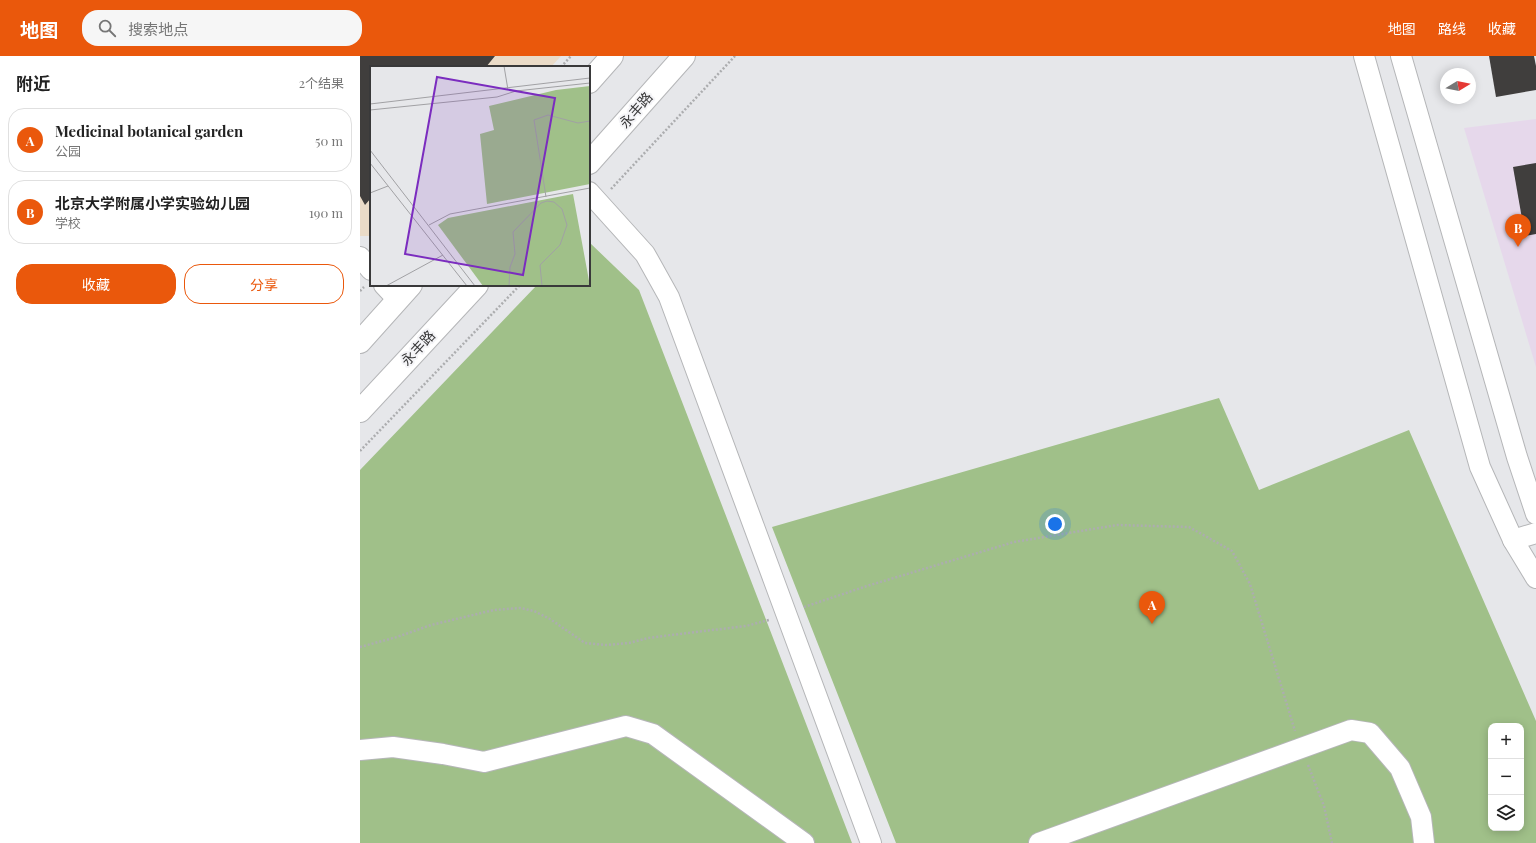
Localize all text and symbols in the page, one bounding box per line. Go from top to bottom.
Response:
search box [82,10,362,46]
text: 地图 [20,16,58,42]
icon: search [96,17,118,39]
text: 搜索地点 [128,19,188,39]
text: 地图 [1388,19,1416,38]
text: 路线 [1438,19,1466,38]
text: 收藏 [1488,19,1516,38]
inset map [370,66,590,286]
north arrow [1440,68,1476,104]
text: 附近 [16,72,50,94]
text: 2个结果 [299,74,344,91]
street label: 永丰路 [615,88,657,132]
text: Medicinal botanical garden [55,121,243,141]
text: A [26,132,34,149]
text: 50 m [315,132,343,149]
text: 公园 [55,142,81,159]
text: 北京大学附属小学实验幼儿园 [55,193,250,213]
text: B [26,204,34,221]
text: 190 m [309,204,343,221]
text: 学校 [55,214,81,231]
pin: B [1505,214,1531,247]
button: 收藏 [16,264,176,304]
button: 分享 [184,264,344,304]
street label: 永丰路 [396,326,439,369]
your location [1045,514,1065,534]
pin: A [1139,591,1165,624]
map controls [1488,723,1524,831]
button: + [1488,723,1524,759]
button: − [1488,759,1524,795]
button: layers [1488,795,1524,831]

